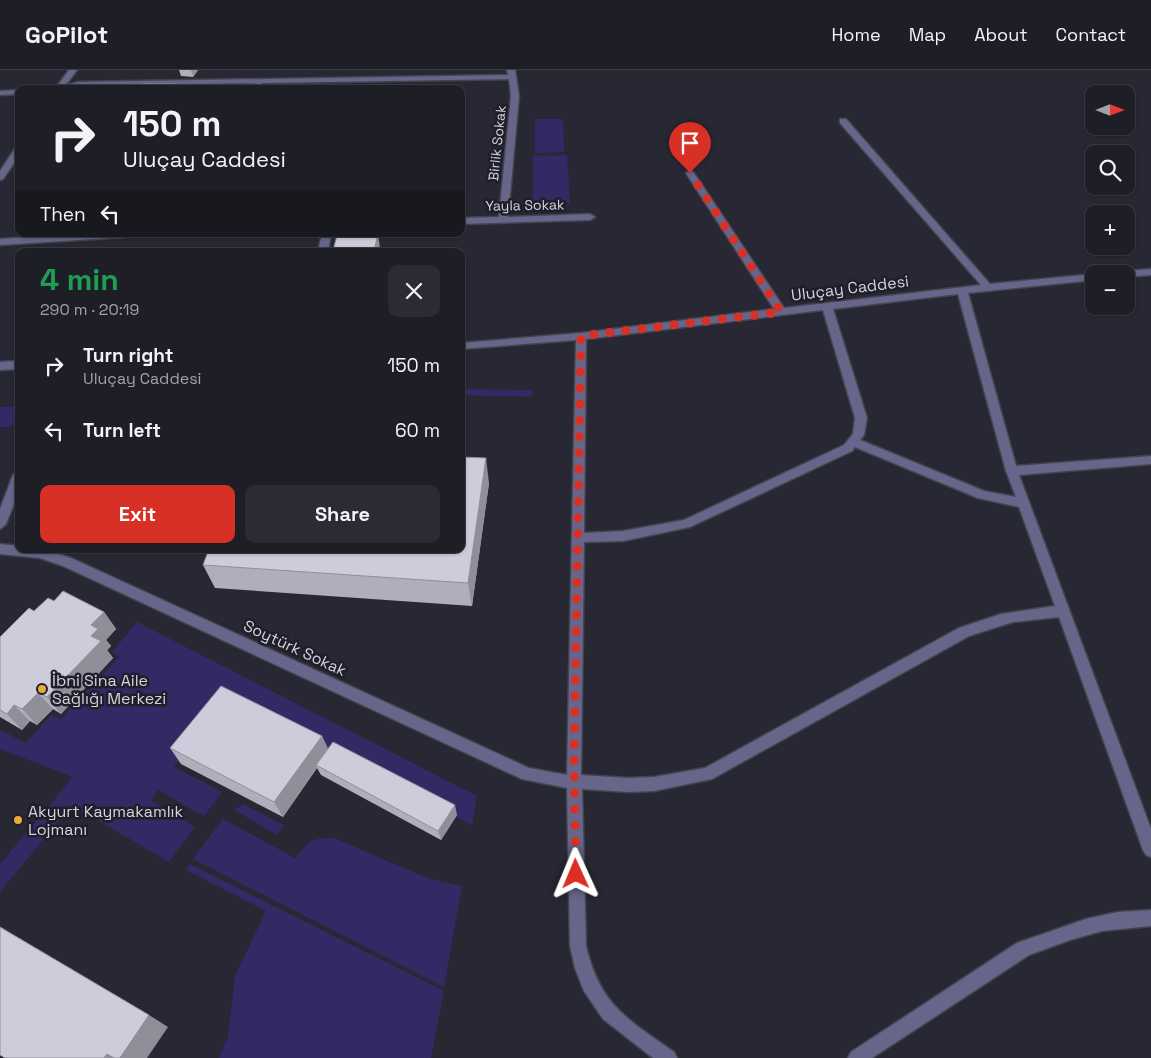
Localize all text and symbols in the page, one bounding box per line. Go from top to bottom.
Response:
text: GoPilot [25,19,108,50]
text: Home [832,23,881,46]
text: Map [909,23,946,46]
text: About [974,23,1028,46]
text: Contact [1056,23,1126,46]
north arrow [1085,85,1135,135]
map controls [1085,85,1135,315]
text: 150 m [123,102,221,146]
street label: Birlik Sokak [484,104,510,182]
icon: right [40,105,105,170]
pin [669,122,711,173]
icon: arrive [676,129,704,157]
text: Uluçay Caddesi [123,145,286,173]
button: search [1085,145,1135,195]
street label: Yayla Sokak [485,195,565,215]
icon: left [96,200,124,228]
text: Then [40,202,86,227]
button: + [1085,205,1135,255]
text: 4 min [40,260,119,299]
button: close [388,265,440,317]
button: − [1085,265,1135,315]
street label: Uluçay Caddesi [790,270,910,306]
text: 290 m · 20:19 [40,299,139,320]
text: Turn right [83,343,173,368]
icon: right [40,352,68,380]
text: 150 m [387,353,440,378]
text: Uluçay Caddesi [83,368,202,389]
icon: left [40,417,68,445]
text: Turn left [83,418,161,443]
text: 60 m [395,418,440,443]
button: Exit [40,485,235,543]
button: Share [245,485,440,543]
street label: Soytürk Sokak [240,615,350,681]
place label: İbni Sina Aile Sağlığı Merkezi [52,670,166,709]
marker: İbni Sina Aile Sağlığı Merkezi [36,683,48,695]
place label: Akyurt Kaymakamlık Lojmanı [28,801,184,840]
marker: Akyurt Kaymakamlık Lojmanı [12,814,24,826]
position arrow [549,847,601,899]

